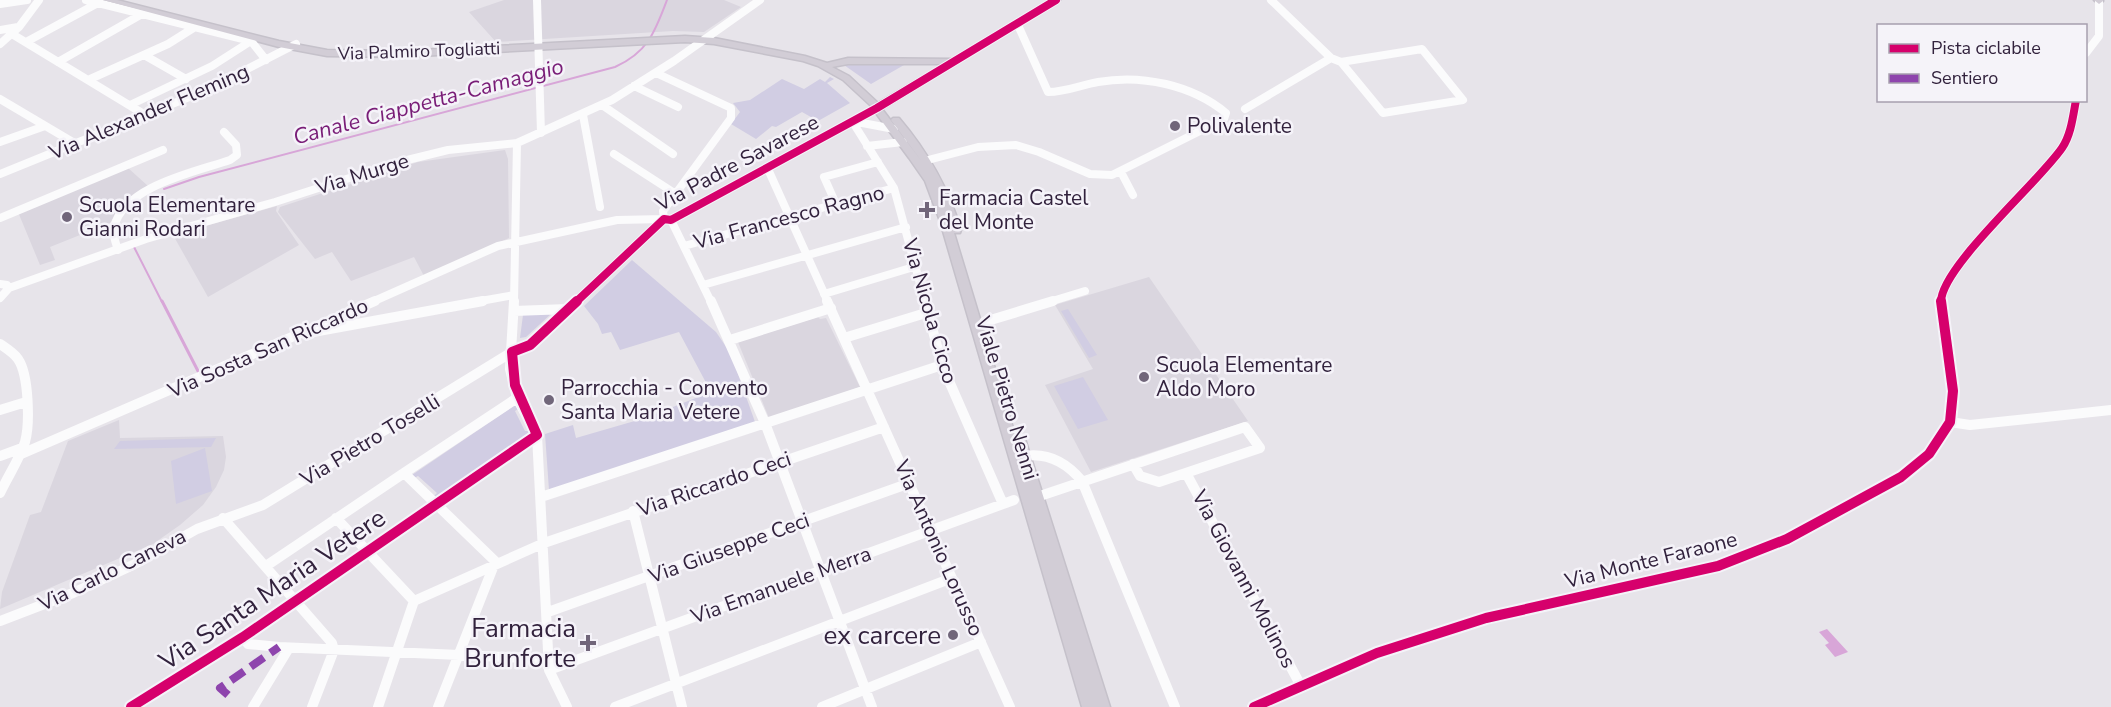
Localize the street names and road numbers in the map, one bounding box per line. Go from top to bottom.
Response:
street label: Via Palmiro Togliatti [336,36,501,66]
street label: Via Alexander Fleming [44,57,253,167]
street label: Via Padre Savarese [649,108,824,218]
street label: Via Murge [311,147,412,202]
street label: Via Francesco Ragno [690,178,887,256]
street label: Via Nicola Cicco [896,234,964,387]
street label: Via Sosta San Riccardo [163,291,372,405]
street label: Viale Pietro Nenni [969,312,1045,483]
street label: Via Pietro Toselli [294,387,445,493]
street label: Via Riccardo Ceci [632,445,795,524]
street label: Via Antonio Lorusso [887,455,990,641]
street label: Via Giovanni Molinos [1185,484,1303,673]
street label: Via Santa Maria Vetere [151,500,392,679]
street label: Via Giuseppe Ceci [644,506,813,590]
street label: Via Carlo Caneva [33,522,191,618]
street label: Via Monte Faraone [1561,525,1740,595]
street label: Via Emanuele Merra [686,539,875,631]

